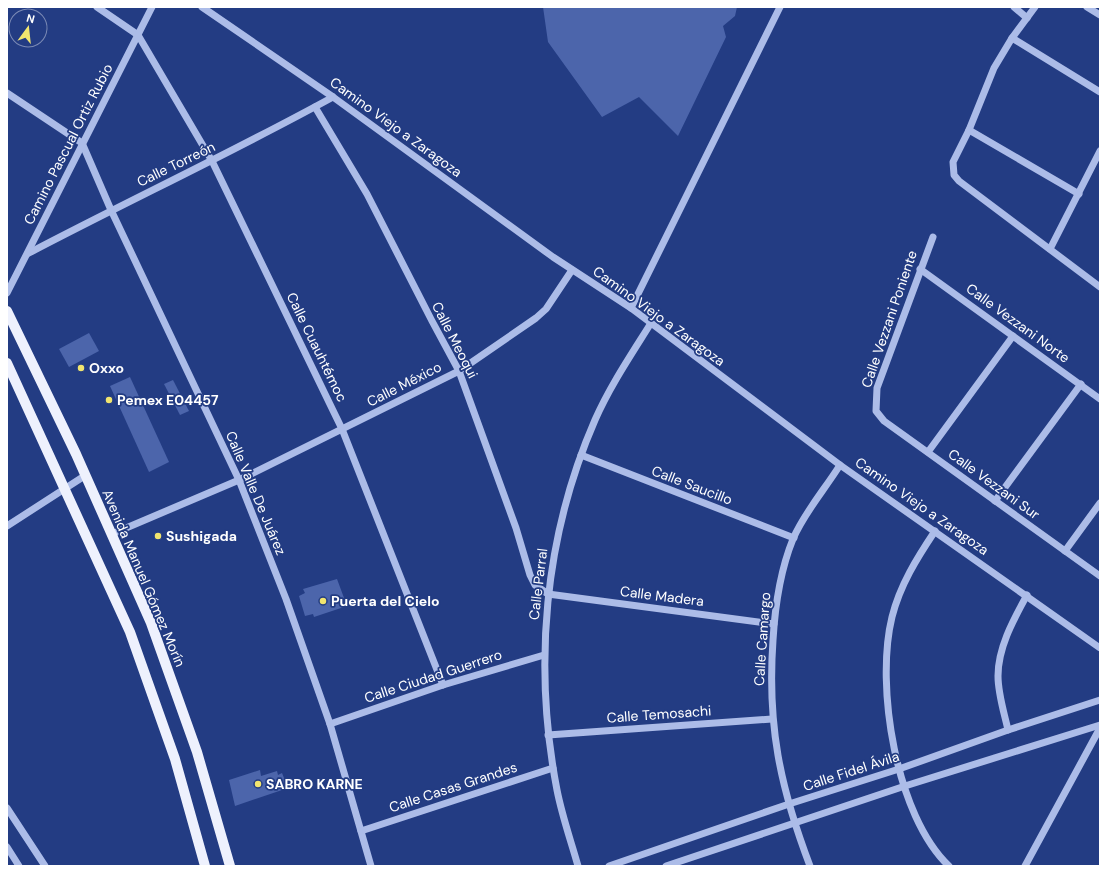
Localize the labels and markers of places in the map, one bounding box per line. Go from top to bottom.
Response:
place label: Oxxo [89,359,124,377]
marker: Oxxo [76,363,86,373]
place label: Pemex E04457 [117,391,219,409]
marker: Pemex E04457 [104,395,114,405]
place label: Sushigada [166,527,237,545]
marker: Sushigada [153,531,163,541]
place label: Puerta del Cielo [331,592,439,610]
marker: Puerta del Cielo [318,596,328,606]
place label: SABRO KARNE [266,775,363,793]
marker: SABRO KARNE [253,779,263,789]

